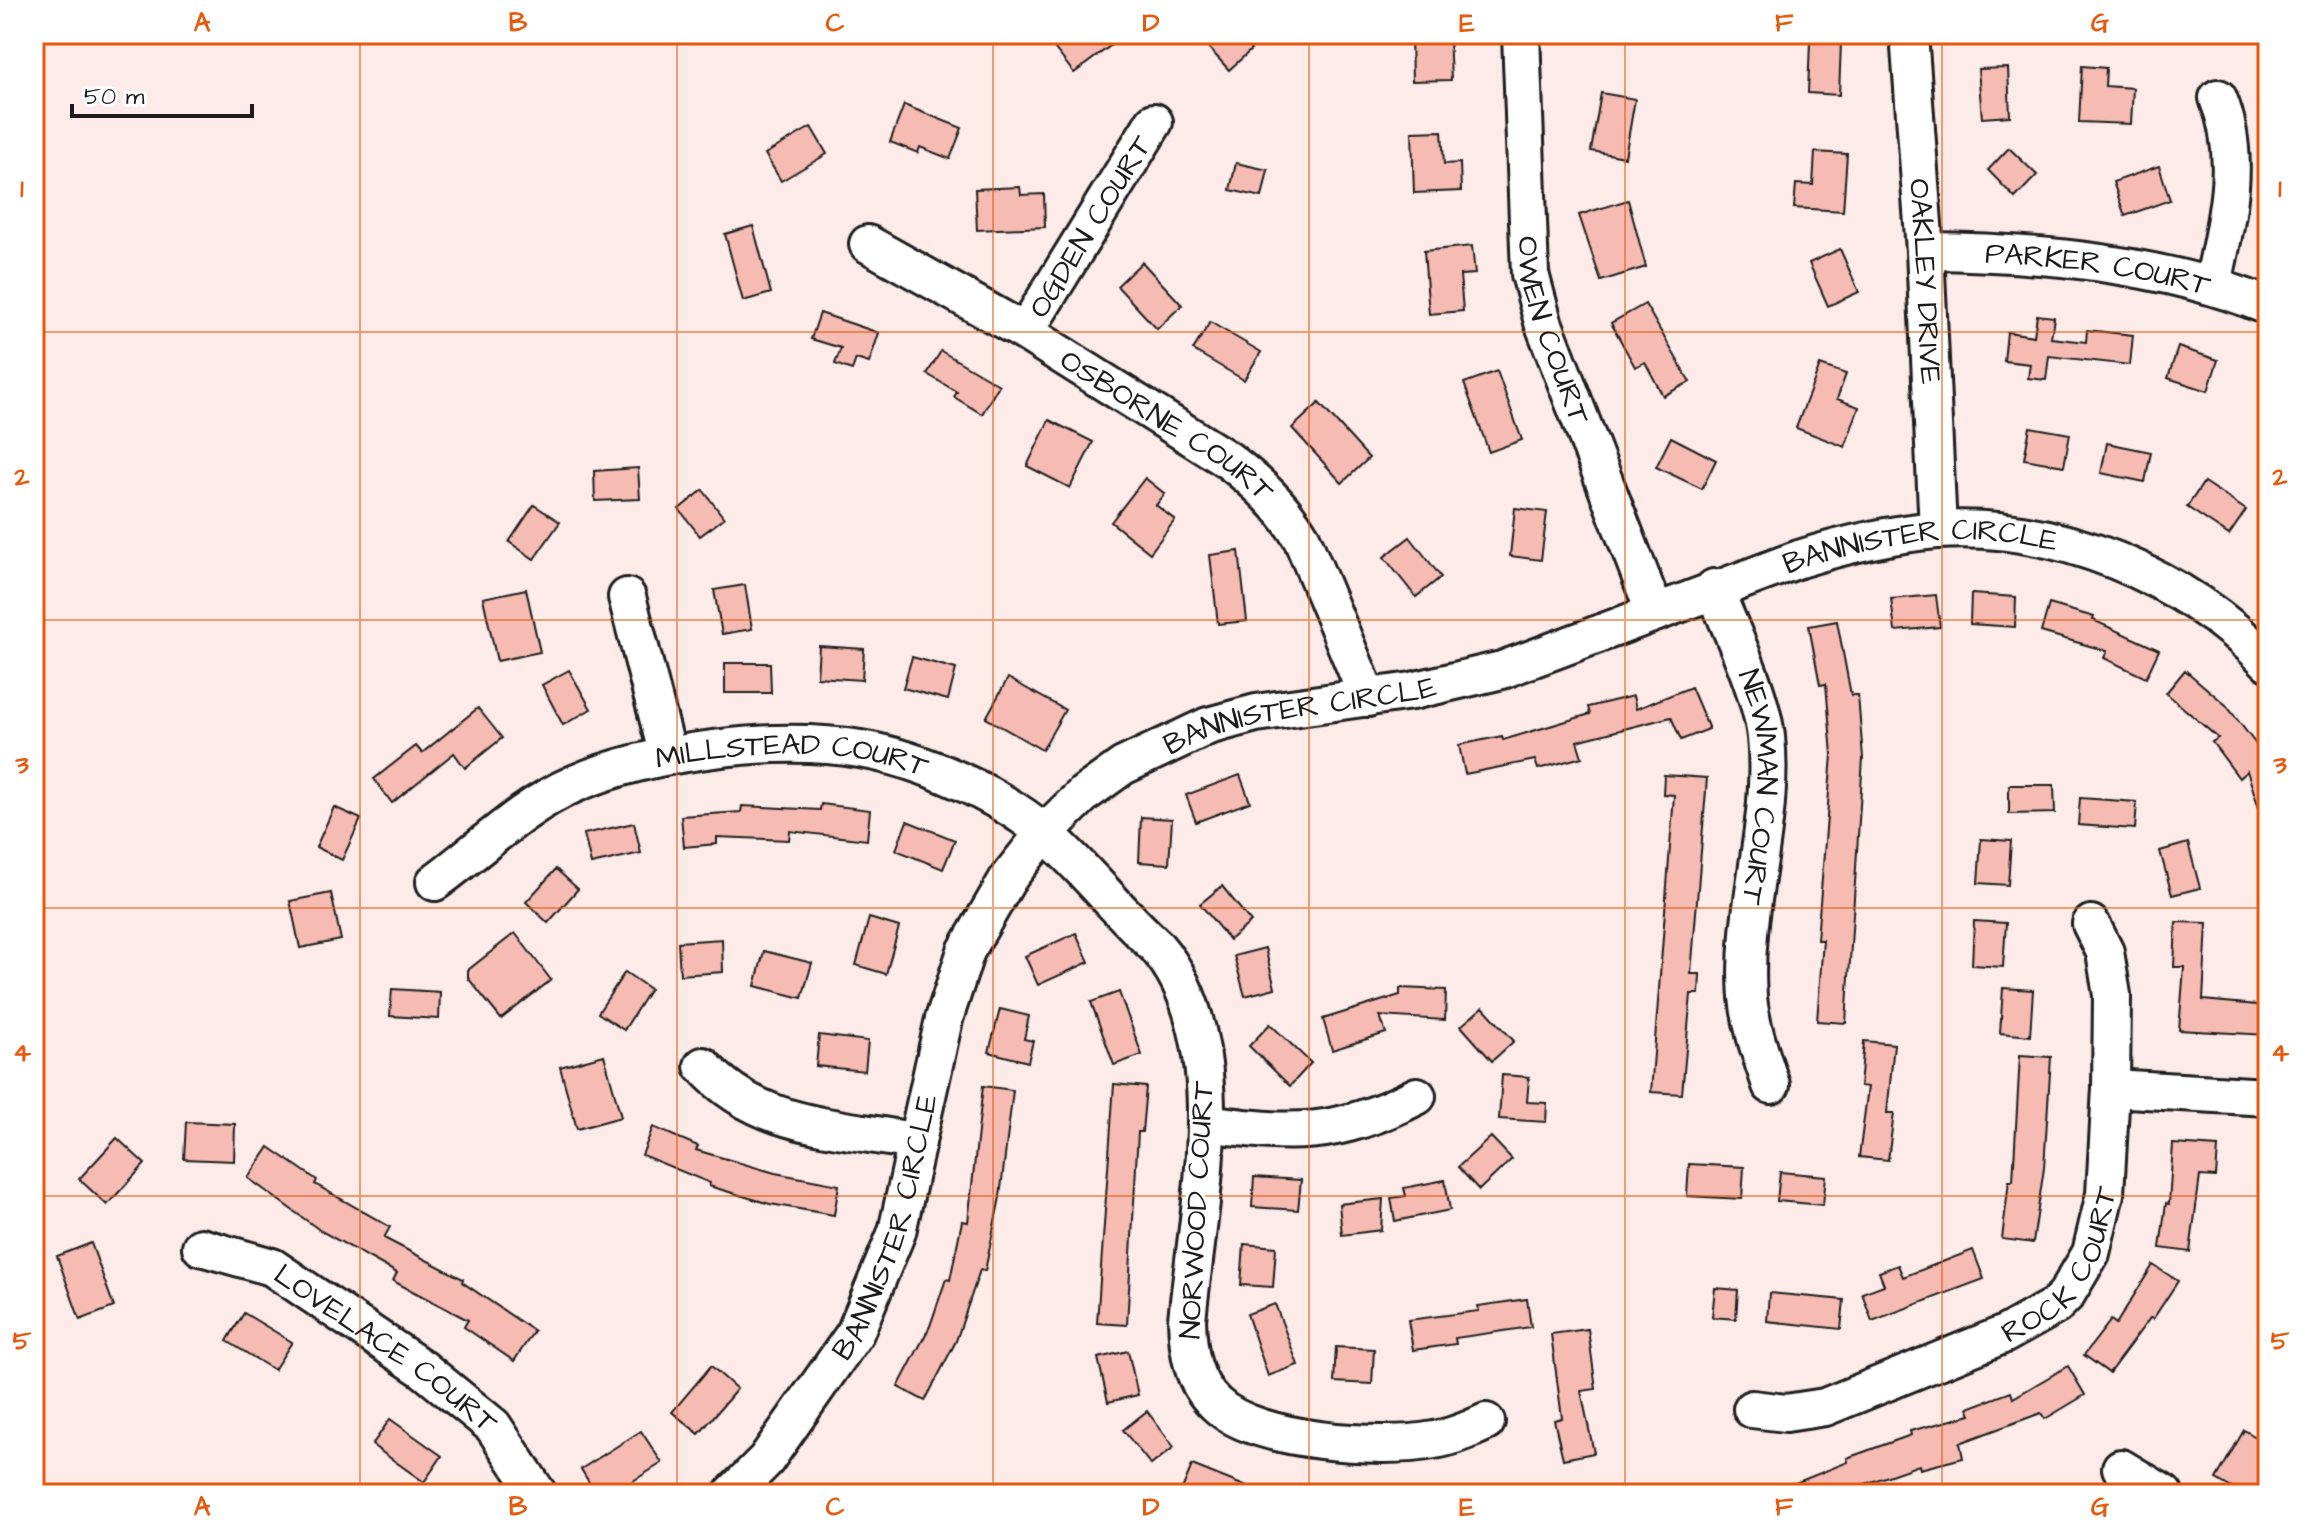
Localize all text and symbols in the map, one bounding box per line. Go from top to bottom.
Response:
text: A [194,5,211,41]
text: B [509,5,528,41]
text: C [826,5,845,41]
text: D [1143,5,1160,41]
text: E [1459,5,1475,41]
text: F [1775,5,1794,41]
text: G [2091,5,2109,41]
scale bar [72,68,252,118]
text: 50 m [84,80,145,114]
street label: OGDEN COURT [1019,127,1163,326]
text: 1 [20,171,24,207]
text: 1 [2278,171,2282,207]
street label: OAKLEY DRIVE [1898,177,1951,386]
street label: PARKER COURT [1984,233,2215,307]
street label: OWEN COURT [1507,235,1600,431]
street label: OSBORNE COURT [1052,339,1283,512]
text: 2 [14,459,30,495]
text: 2 [2272,459,2288,495]
street label: BANNISTER CIRCLE [1777,509,2062,585]
street label: NEWMAN COURT [1727,664,1788,908]
street label: BANNISTER CIRCLE [1157,666,1441,766]
street label: MILLSTEAD COURT [652,724,934,788]
text: 3 [14,747,29,783]
text: 3 [2272,747,2287,783]
text: 4 [13,1035,31,1071]
text: 4 [2271,1035,2289,1071]
street label: NORWOOD COURT [1169,1080,1225,1340]
street label: BANNISTER CIRCLE [822,1090,949,1369]
street label: ROCK COURT [1994,1182,2128,1354]
street label: LOVELACE COURT [265,1254,507,1444]
text: 5 [13,1323,32,1359]
text: 5 [2271,1323,2290,1359]
text: A [194,1489,211,1525]
text: B [509,1489,528,1525]
text: C [826,1489,845,1525]
text: D [1143,1489,1160,1525]
text: E [1459,1489,1475,1525]
text: F [1775,1489,1794,1525]
text: G [2091,1489,2109,1525]

